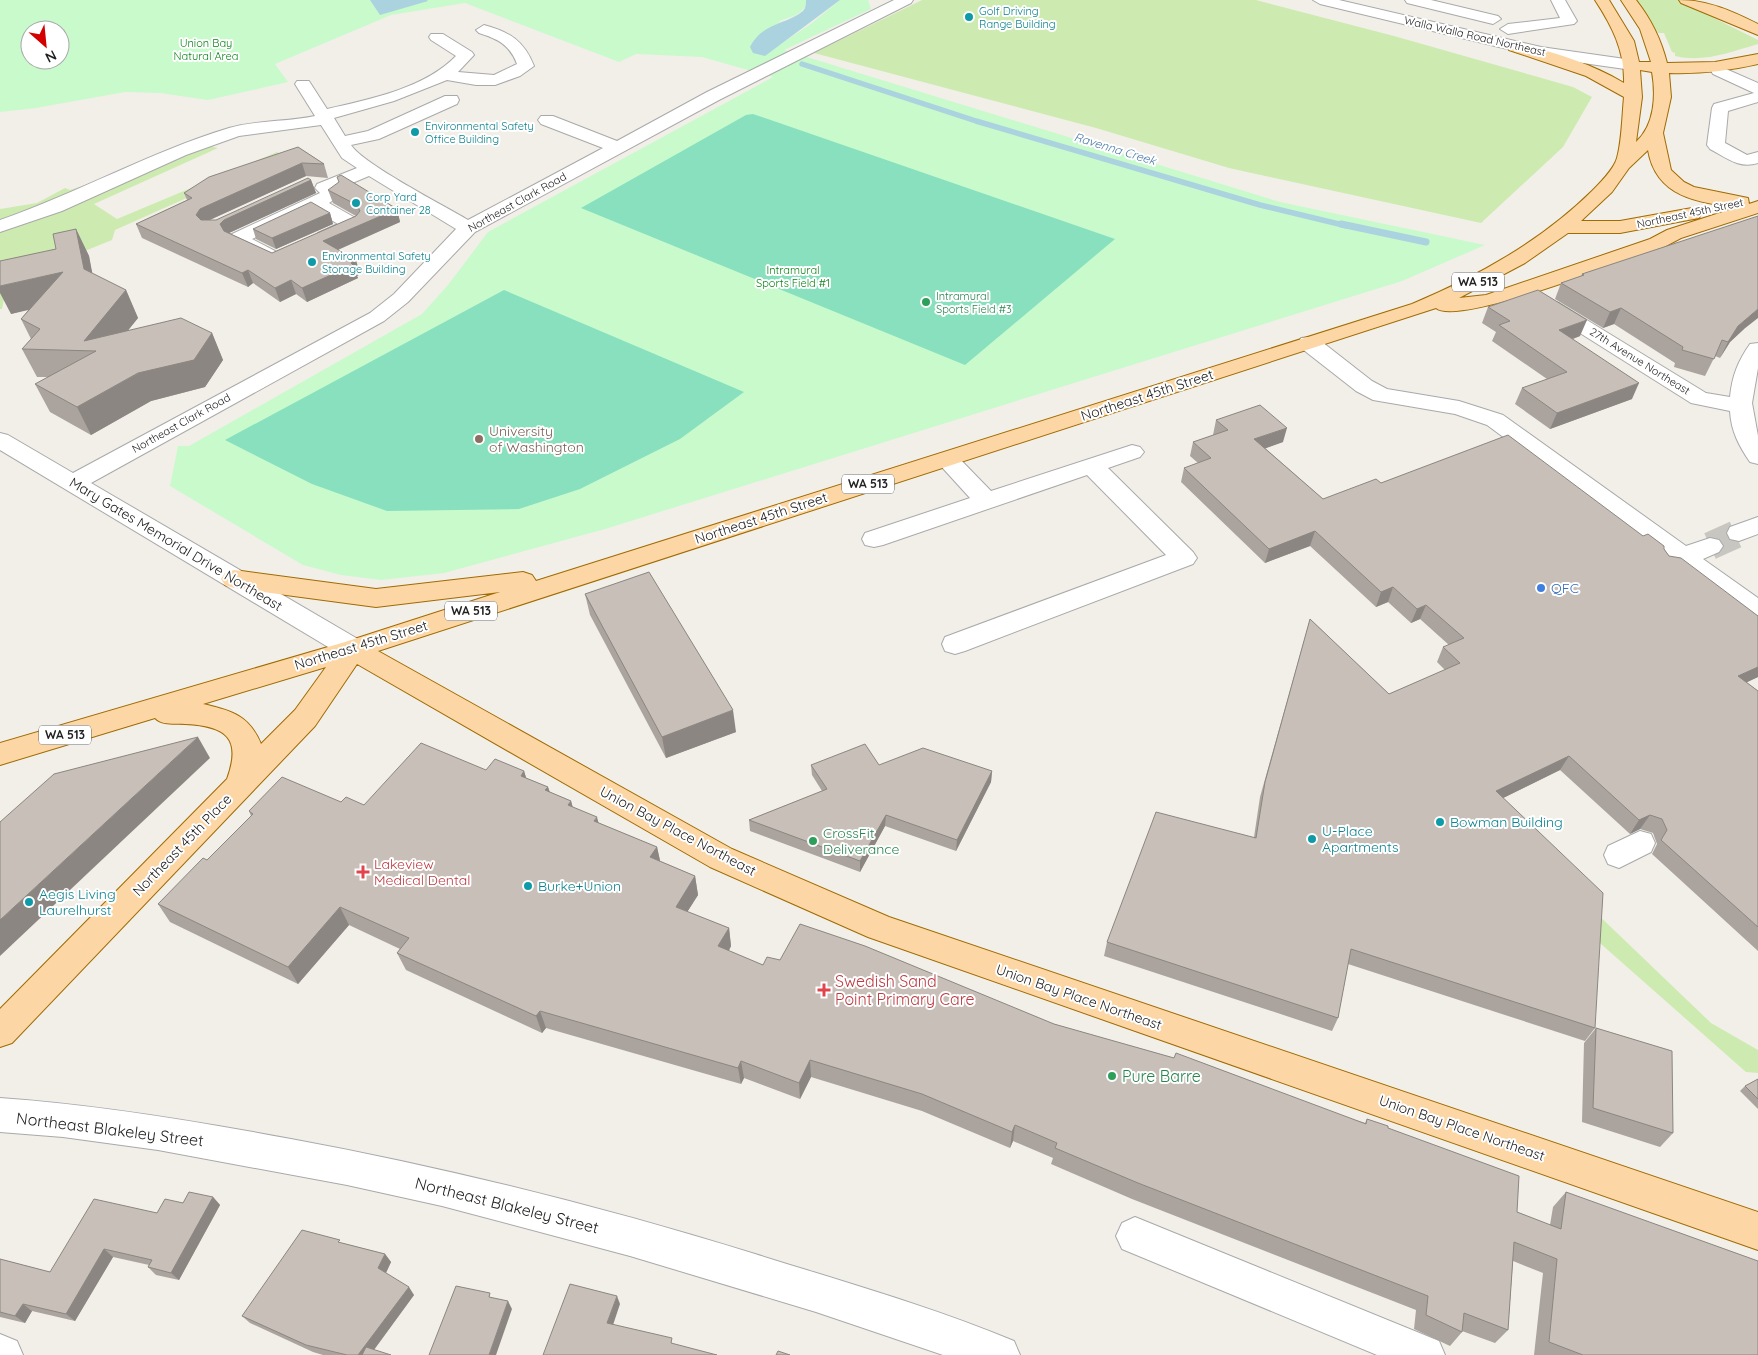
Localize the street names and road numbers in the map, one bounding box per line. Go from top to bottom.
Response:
street label: Walla Walla Road Northeast [1403,13,1547,59]
street label: Northeast Clark Road [465,169,569,235]
street label: Northeast 45th Street [1635,195,1745,231]
road number: WA 513 [1452,272,1504,292]
street label: 27th Avenue Northeast [1587,324,1693,398]
street label: Northeast 45th Street [1078,365,1216,425]
street label: Northeast Clark Road [129,390,233,456]
street label: Mary Gates Memorial Drive Northeast [66,473,286,615]
road number: WA 513 [842,474,894,494]
street label: Northeast 45th Street [692,488,830,548]
road number: WA 513 [445,602,497,620]
street label: Northeast 45th Street [292,616,430,674]
road number: WA 513 [39,726,91,744]
street label: Union Bay Place Northeast [597,782,759,880]
street label: Northeast 45th Place [129,790,235,900]
street label: Union Bay Place Northeast [994,960,1165,1034]
street label: Union Bay Place Northeast [1377,1091,1548,1165]
street label: Northeast Blakeley Street [15,1108,205,1150]
street label: Northeast Blakeley Street [413,1172,601,1238]

